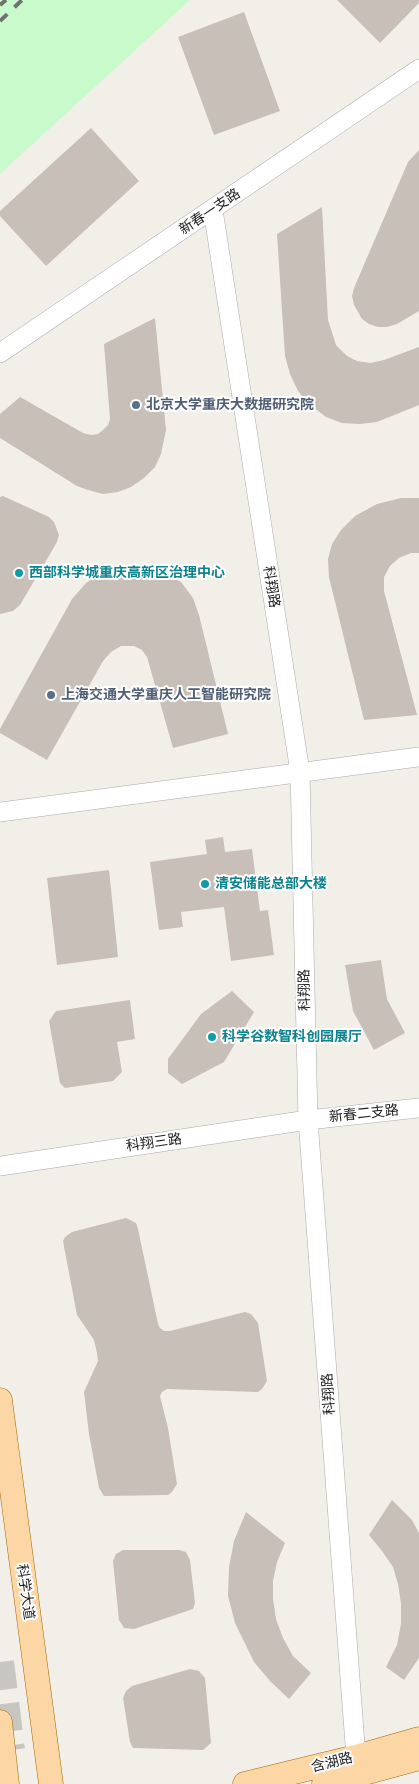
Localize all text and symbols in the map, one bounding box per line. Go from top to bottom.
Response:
street label: 新春一支路 [176,185,244,239]
place label: 北京大学重庆大数据研究院 [146,397,314,413]
marker: 北京大学重庆大数据研究院 [130,399,142,411]
place label: 西部科学城重庆高新区治理中心 [29,565,225,581]
street label: 科翔路 [259,565,283,609]
marker: 西部科学城重庆高新区治理中心 [13,567,25,579]
place label: 上海交通大学重庆人工智能研究院 [61,687,271,703]
marker: 上海交通大学重庆人工智能研究院 [45,689,57,701]
place label: 清安储能总部大楼 [215,876,327,892]
marker: 清安储能总部大楼 [199,878,211,890]
street label: 科翔路 [296,969,314,1011]
place label: 科学谷数智科创园展厅 [222,1029,362,1045]
marker: 科学谷数智科创园展厅 [206,1031,218,1043]
street label: 新春二支路 [328,1102,400,1126]
street label: 科翔三路 [125,1131,183,1155]
street label: 科翔路 [319,1372,339,1416]
street label: 科学大道 [13,1563,37,1621]
street label: 含湖路 [310,1750,354,1776]

